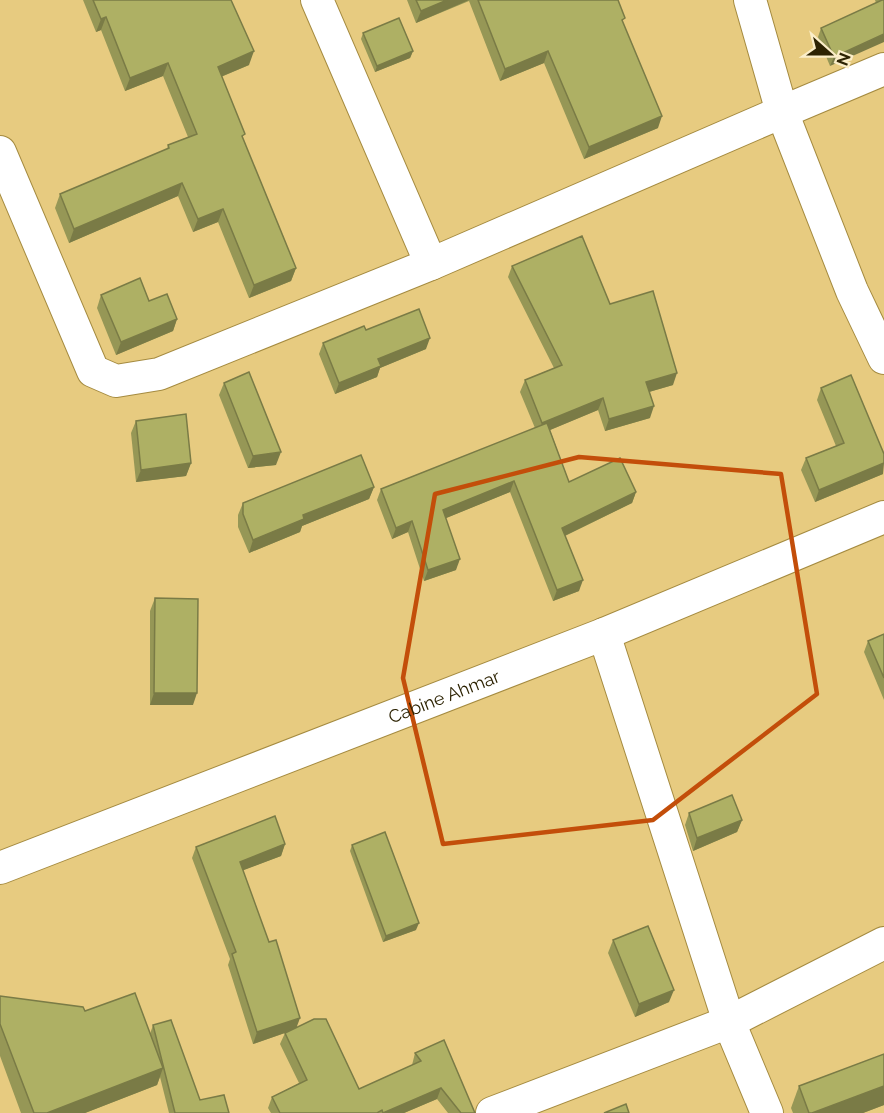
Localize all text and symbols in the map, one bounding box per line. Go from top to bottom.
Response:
north arrow [800,24,860,84]
text: N [832,50,855,68]
street label: Cabine Ahmar [385,665,503,727]

